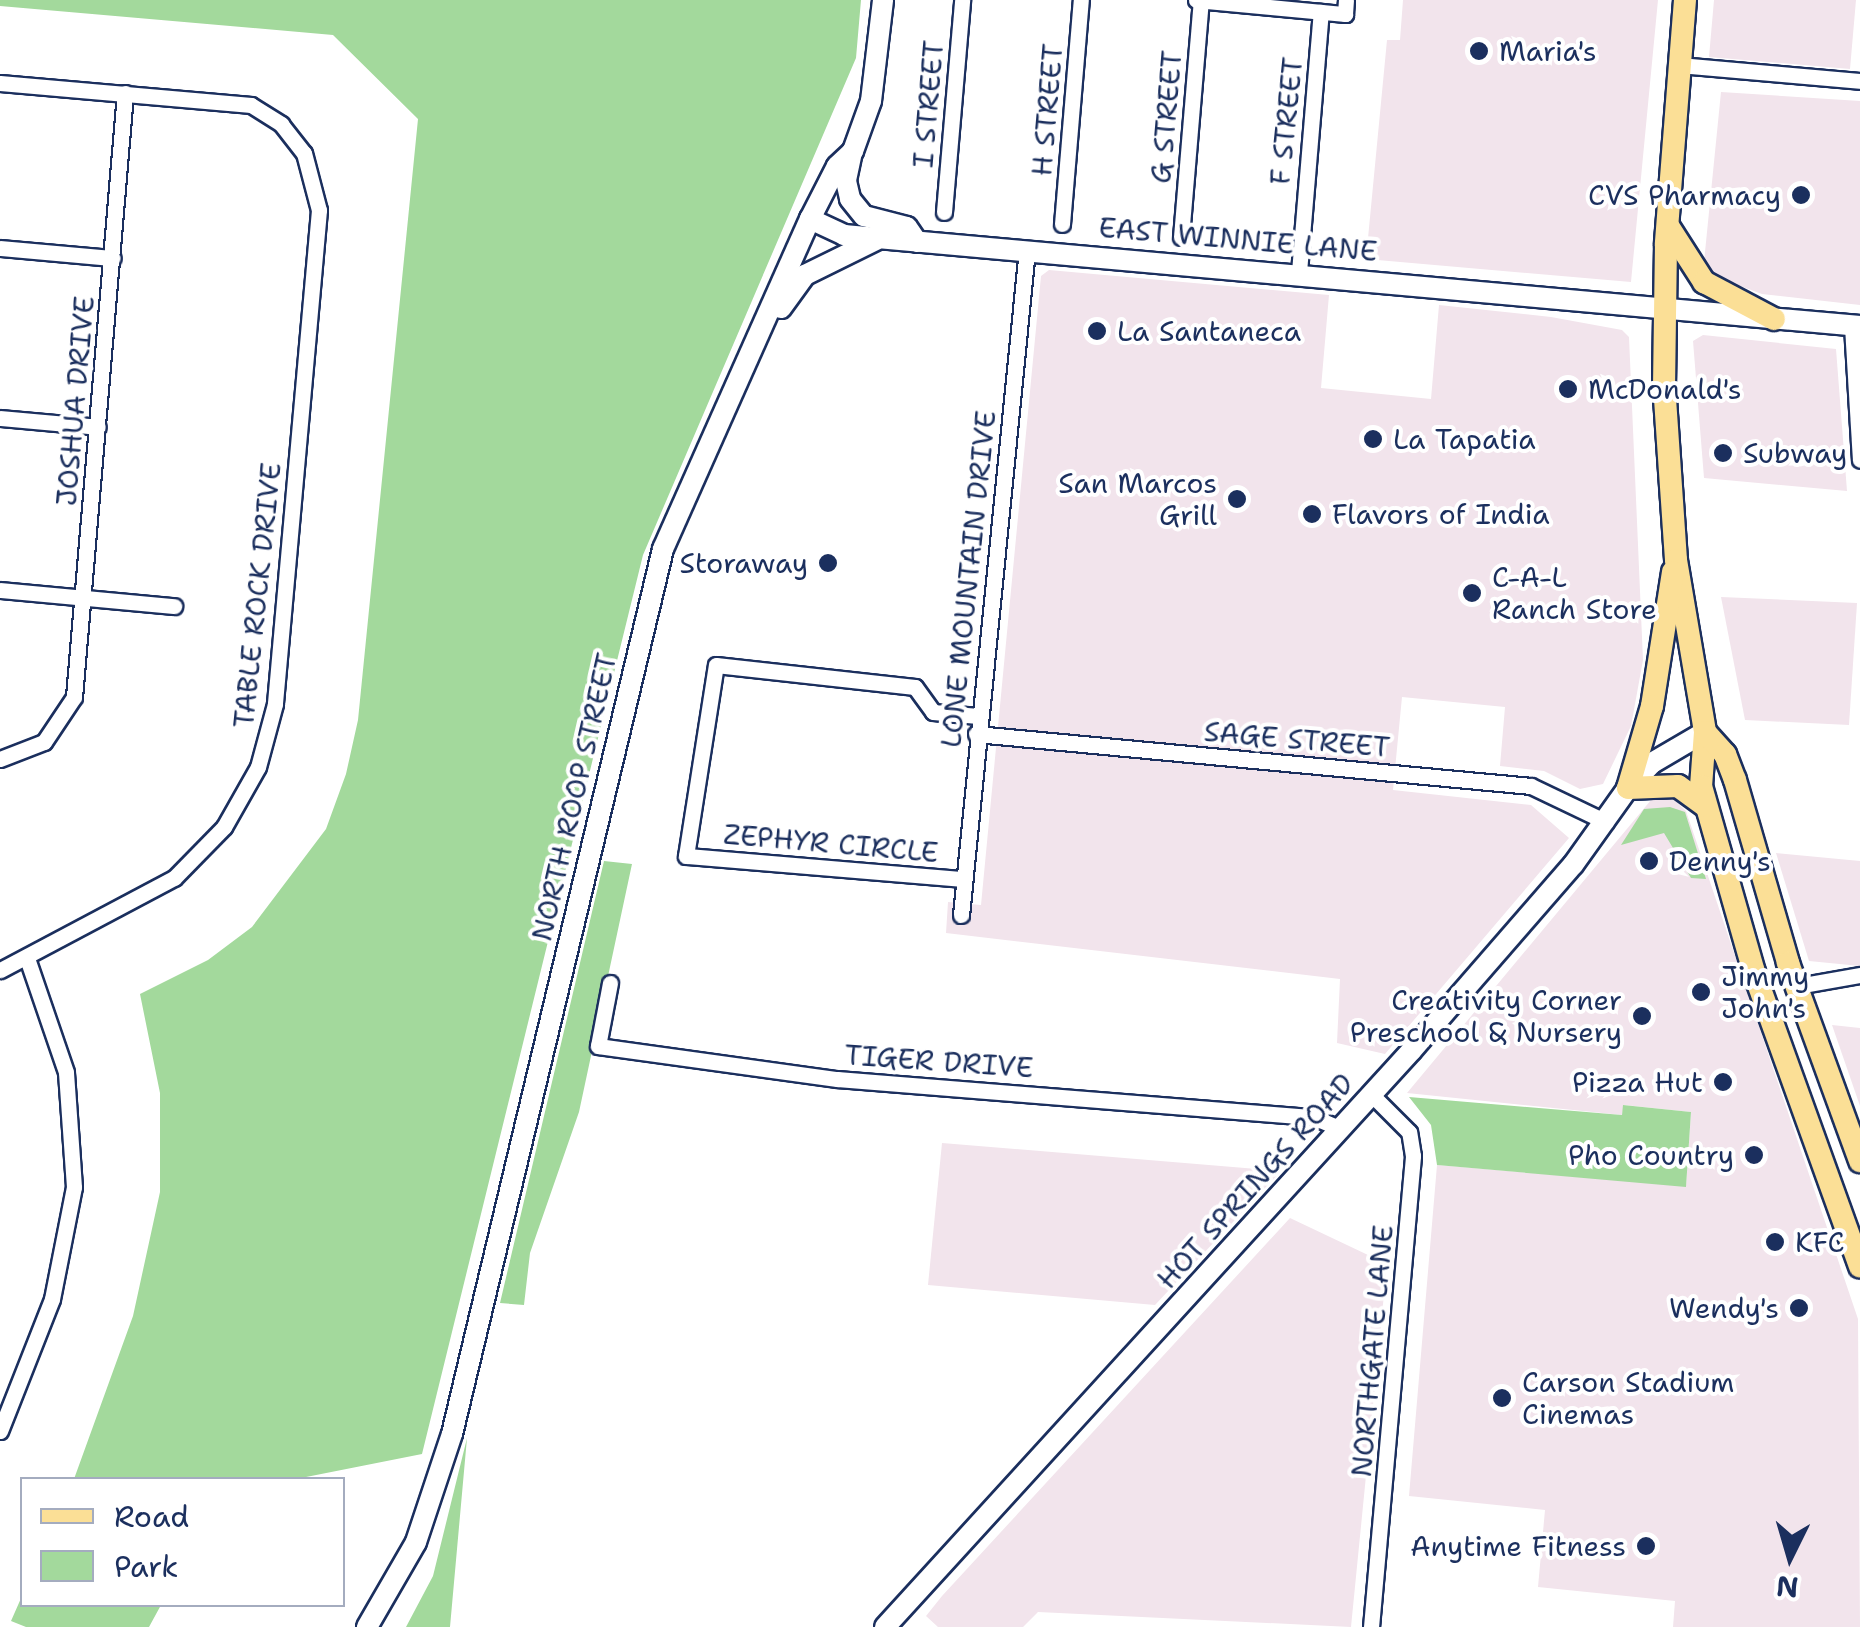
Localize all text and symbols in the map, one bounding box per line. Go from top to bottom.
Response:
place label: Maria's [1499,34,1597,68]
street label: I STREET [906,39,950,169]
marker: Maria's [1468,40,1490,62]
street label: H STREET [1024,42,1070,178]
street label: G STREET [1143,49,1189,185]
street label: F STREET [1263,56,1309,186]
place label: CVS Pharmacy [1588,178,1781,212]
marker: CVS Pharmacy [1790,184,1812,206]
street label: EAST WINNIE LANE [1097,210,1379,268]
street label: JOSHUA DRIVE [49,295,101,507]
place label: La Santaneca [1117,314,1301,348]
marker: La Santaneca [1086,320,1108,342]
place label: McDonald's [1588,372,1742,406]
marker: McDonald's [1557,378,1579,400]
street label: LONE MOUNTAIN DRIVE [934,409,1002,749]
place label: La Tapatia [1393,422,1536,456]
marker: La Tapatia [1362,428,1384,450]
place label: Subway [1743,436,1847,470]
marker: Subway [1712,442,1734,464]
street label: TABLE ROCK DRIVE [226,461,288,729]
place label: San Marcos Grill [1058,466,1217,532]
marker: San Marcos Grill [1226,488,1248,510]
place label: Flavors of India [1332,497,1550,531]
marker: Flavors of India [1301,503,1323,525]
place label: Storaway [680,546,808,580]
marker: Storaway [817,552,839,574]
place label: C-A-L Ranch Store [1492,560,1657,626]
marker: C-A-L Ranch Store [1461,582,1483,604]
street label: NORTH ROOP STREET [525,650,623,944]
street label: SAGE STREET [1203,714,1391,764]
street label: ZEPHYR CIRCLE [722,817,940,869]
place label: Denny's [1669,844,1771,878]
marker: Denny's [1638,850,1660,872]
place label: Jimmy John's [1721,959,1809,1025]
marker: Jimmy John's [1690,981,1712,1003]
place label: Creativity Corner Preschool & Nursery [1350,983,1622,1049]
marker: Creativity Corner Preschool & Nursery [1631,1005,1653,1027]
street label: TIGER DRIVE [844,1038,1034,1084]
place label: Pizza Hut [1572,1065,1703,1099]
street label: HOT SPRINGS ROAD [1150,1067,1360,1295]
marker: Pizza Hut [1712,1071,1734,1093]
place label: Pho Country [1568,1138,1734,1172]
marker: Pho Country [1743,1144,1765,1166]
street label: NORTHGATE LANE [1344,1223,1400,1479]
place label: KFC [1795,1225,1845,1259]
marker: KFC [1764,1231,1786,1253]
place label: Wendy's [1669,1291,1779,1325]
marker: Wendy's [1788,1297,1810,1319]
place label: Carson Stadium Cinemas [1522,1365,1734,1431]
marker: Carson Stadium Cinemas [1491,1387,1513,1409]
legend [20,1477,345,1607]
text: Road [114,1496,189,1537]
north arrow [1740,1507,1840,1607]
place label: Anytime Fitness [1410,1529,1626,1563]
marker: Anytime Fitness [1635,1535,1657,1557]
text: Park [114,1546,178,1587]
text: N [1775,1567,1800,1607]

